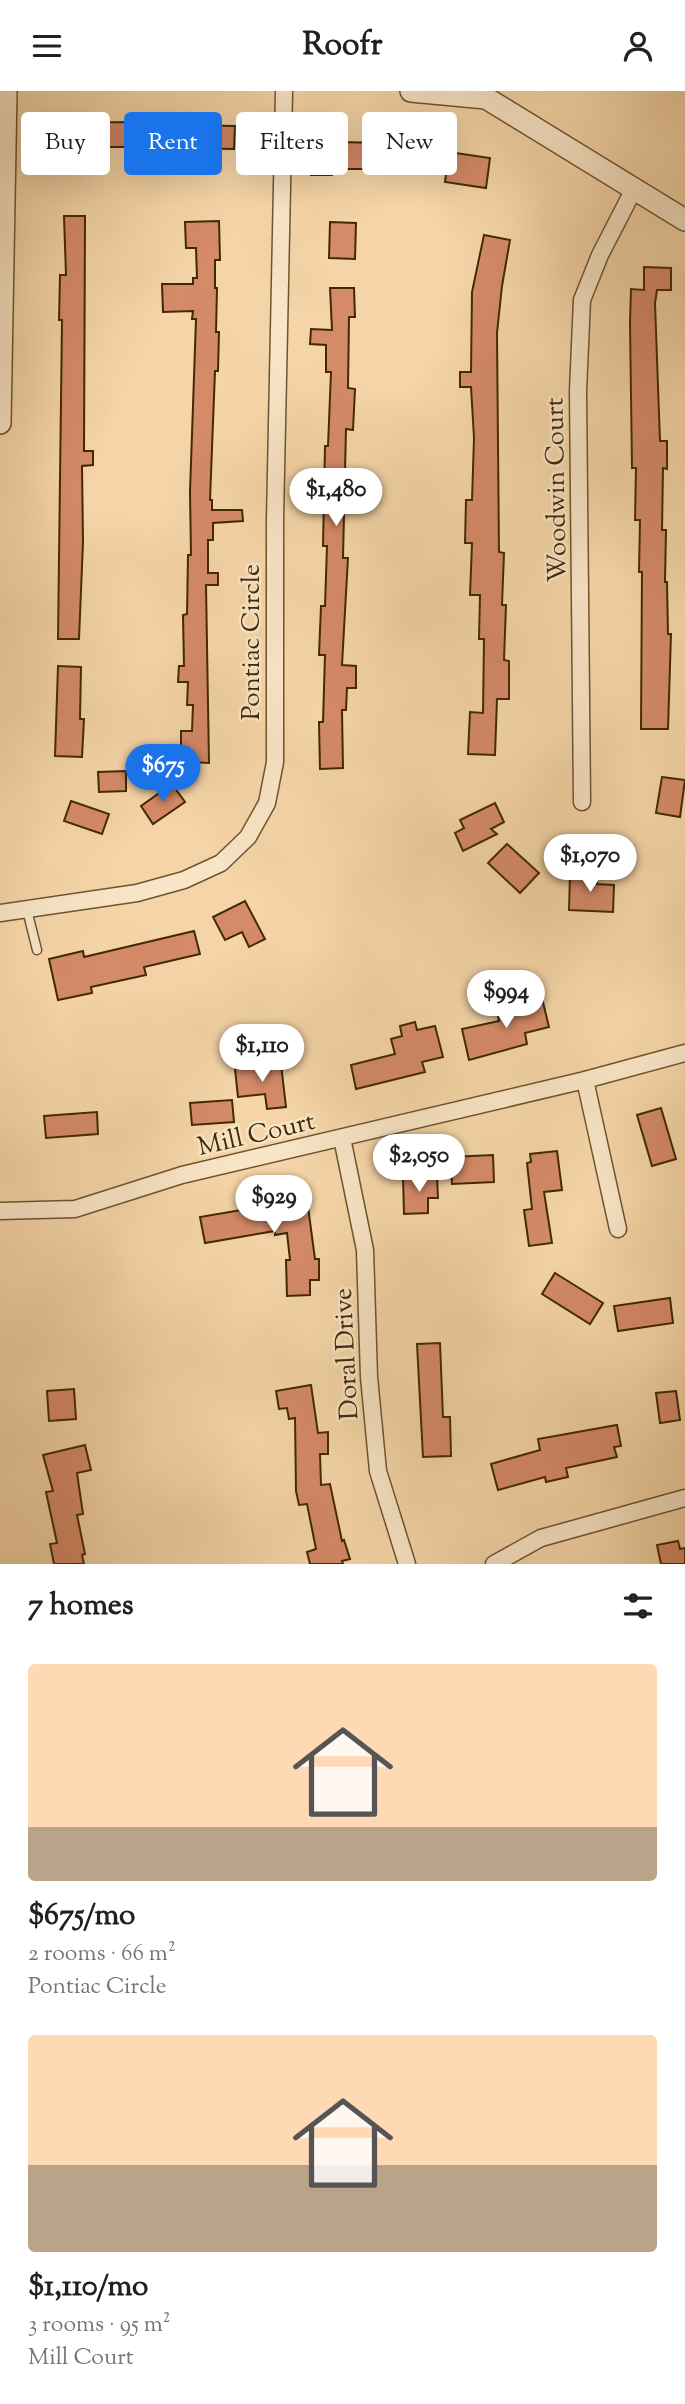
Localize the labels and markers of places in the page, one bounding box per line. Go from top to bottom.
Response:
pin: $1,480 [279,469,393,528]
pin: $675 [122,745,204,804]
pin: $1,070 [533,835,647,894]
pin: $994 [465,971,547,1030]
pin: $1,110 [205,1025,319,1084]
pin: $2,050 [362,1135,476,1194]
pin: $929 [233,1175,315,1235]

